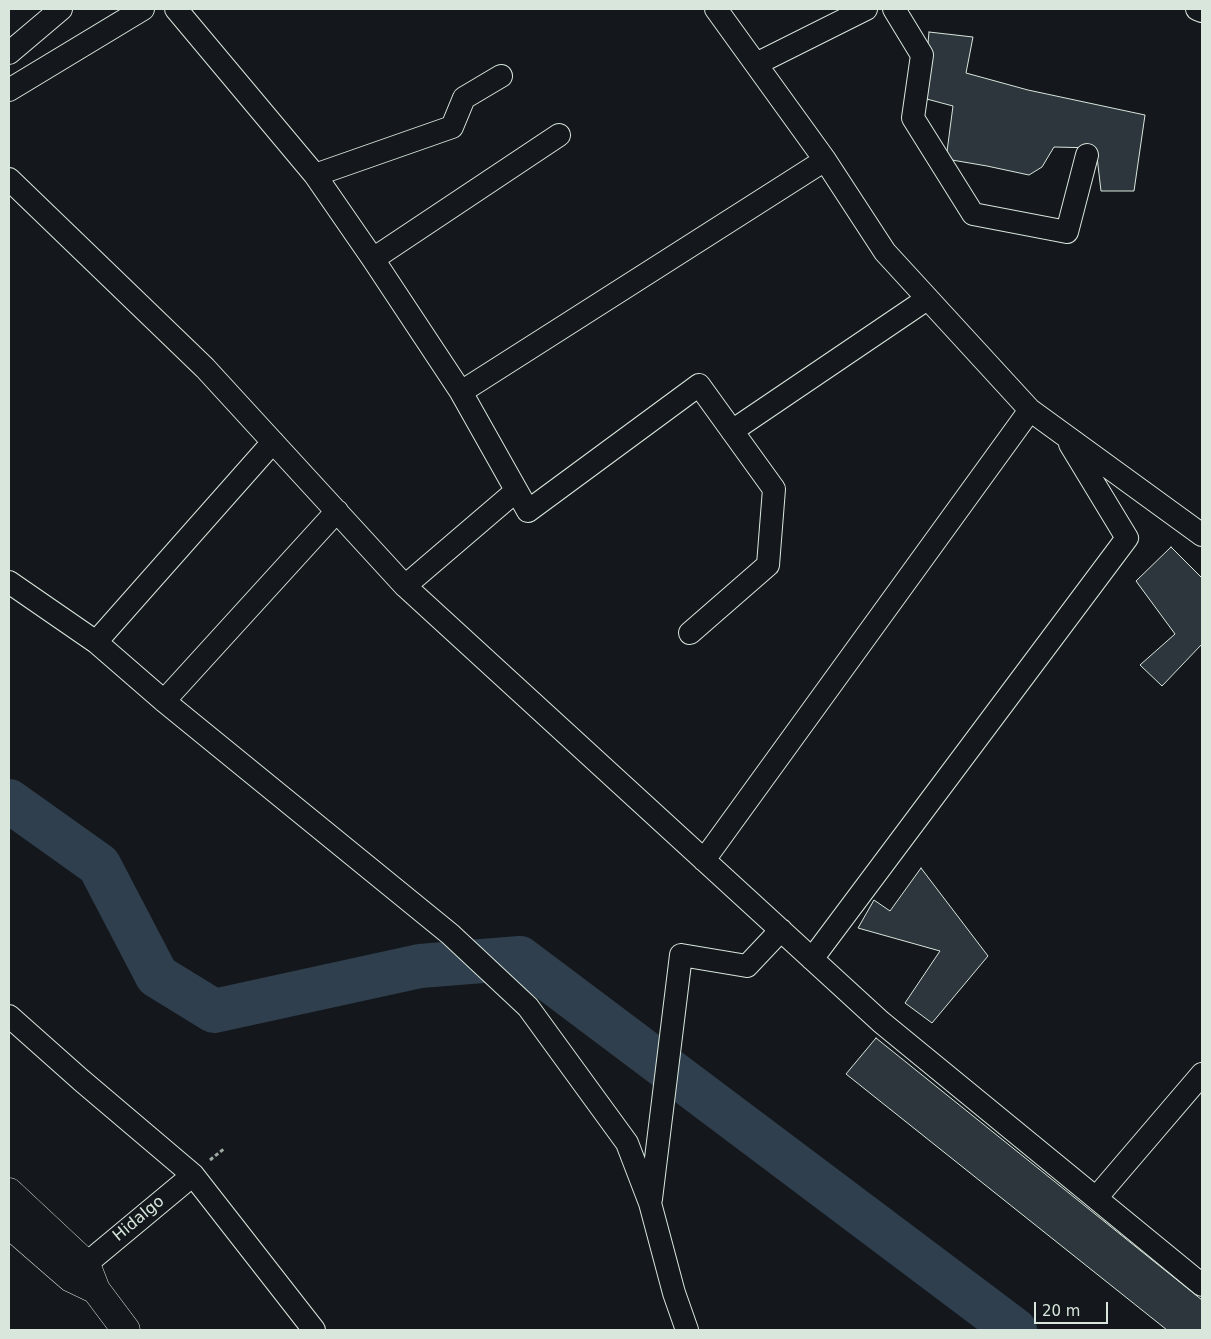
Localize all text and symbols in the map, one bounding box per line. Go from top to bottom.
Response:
street label: Hidalgo [110,1192,168,1246]
scale bar [1036,1292,1110,1324]
text: 20 m [1042,1302,1080,1320]

